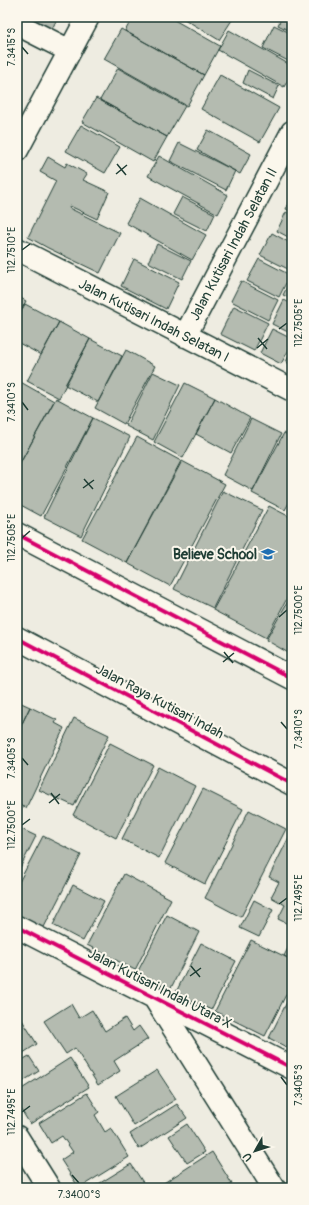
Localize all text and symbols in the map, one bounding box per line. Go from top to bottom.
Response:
text: 7.3415°S [6,28,18,66]
street label: Jalan Kutisari Indah Selatan II [186,165,281,323]
text: 112.7510°E [6,227,18,273]
street label: Jalan Kutisari Indah Selatan I [76,275,232,366]
text: 112.7505°E [293,299,305,347]
text: 7.3410°S [6,382,18,422]
text: 112.7505°E [6,514,18,562]
place label: Believe School [173,546,257,563]
school or university icon: Believe School [260,546,276,562]
text: 112.7500°E [293,585,305,635]
street label: Jalan Raya Kutisari Indah [93,660,227,742]
text: 7.3410°S [293,709,305,749]
text: 7.3405°S [6,737,18,779]
text: 112.7500°E [6,800,18,850]
text: 112.7495°E [293,875,305,921]
street label: Jalan Kutisari Indah Utara X [85,945,235,1032]
text: 7.3405°S [293,1064,305,1106]
text: 112.7495°E [6,1089,18,1135]
north arrow [235,1131,275,1171]
text: U [240,1150,255,1164]
text: 7.3400°S [58,1189,101,1201]

